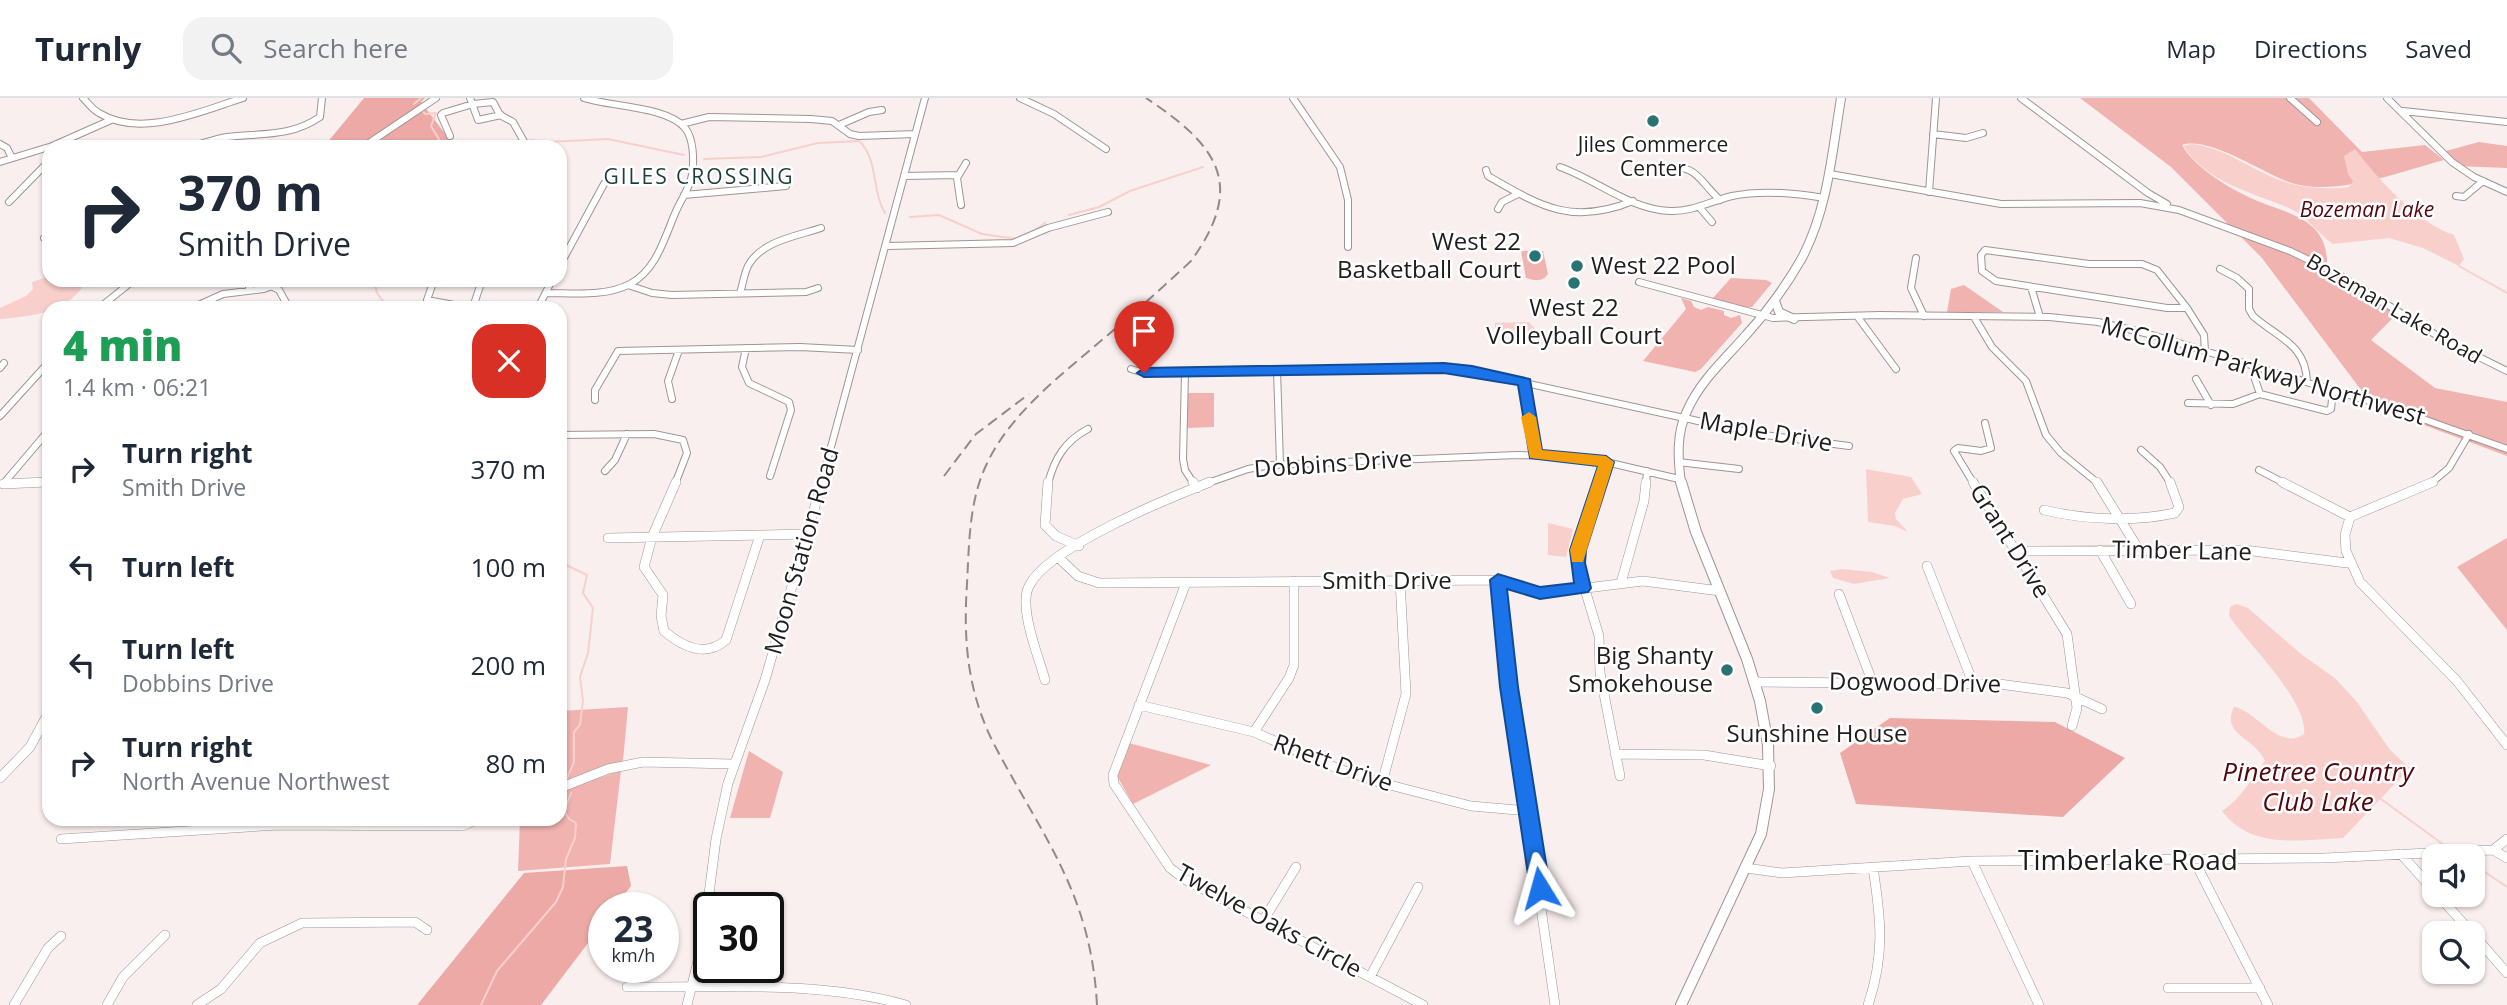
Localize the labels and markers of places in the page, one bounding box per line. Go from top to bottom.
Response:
marker: Jiles Commerce Center [1645,113,1661,129]
place label: Jiles Commerce Center [1576,130,1728,182]
place label: West 22 Basketball Court [1337,224,1521,285]
marker: West 22 Basketball Court [1527,248,1543,264]
place label: West 22 Pool [1591,248,1736,281]
marker: West 22 Pool [1569,258,1585,274]
marker: West 22 Volleyball Court [1566,275,1582,291]
place label: West 22 Volleyball Court [1486,290,1662,351]
pin [1114,301,1174,373]
place label: Big Shanty Smokehouse [1568,638,1714,699]
marker: Big Shanty Smokehouse [1719,662,1735,678]
marker: Sunshine House [1809,700,1825,716]
place label: Sunshine House [1726,716,1908,749]

